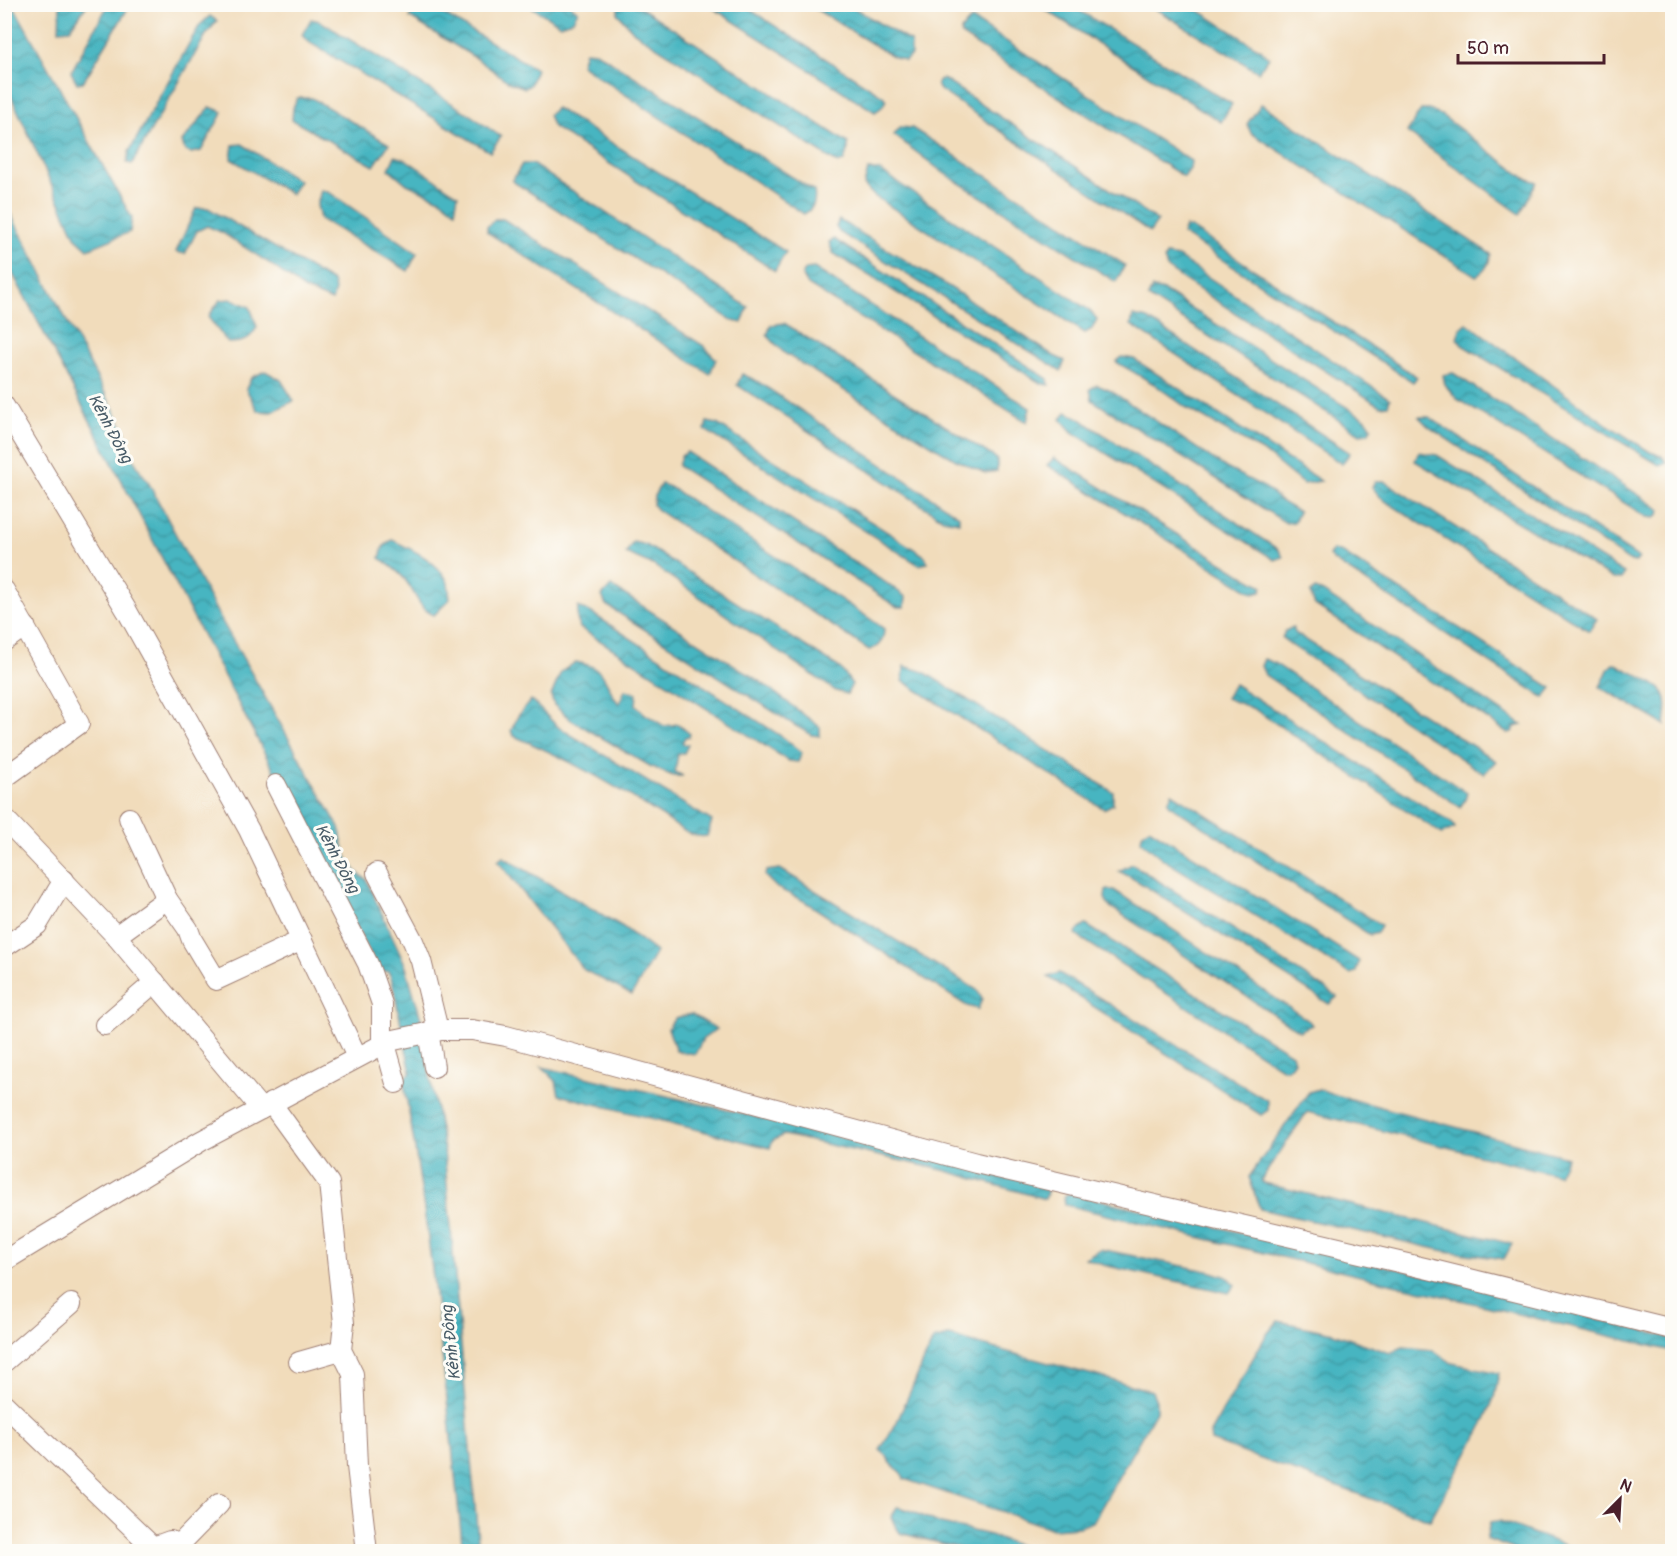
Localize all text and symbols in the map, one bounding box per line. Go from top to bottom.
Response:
scale bar [1458,27,1604,65]
text: 50 m [1467,37,1509,60]
water label: Kênh Đông [84,391,137,468]
water label: Kênh Đông [311,821,364,898]
water label: Kênh Đông [437,1303,465,1381]
north arrow [1590,1469,1650,1529]
text: N [1617,1475,1635,1498]

